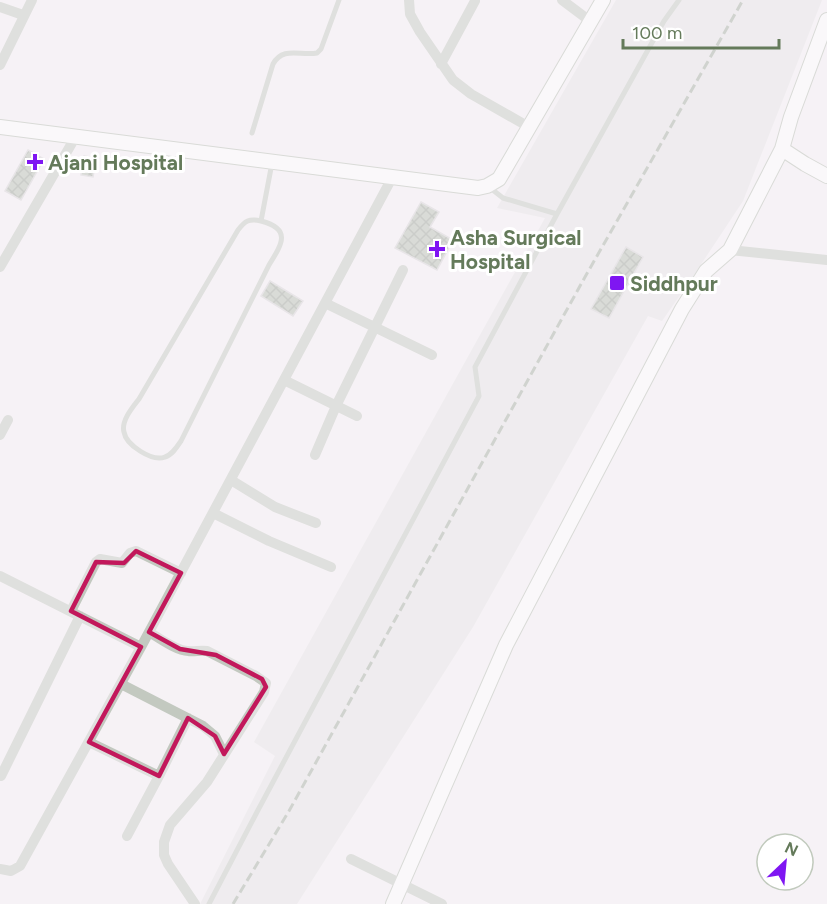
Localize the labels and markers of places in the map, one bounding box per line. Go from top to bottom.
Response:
place label: Ajani Hospital [48,150,183,175]
marker: Ajani Hospital [26,153,44,171]
place label: Asha Surgical Hospital [450,225,582,274]
marker: Asha Surgical Hospital [428,240,446,258]
place label: Siddhpur [630,271,718,296]
marker: Siddhpur [608,274,626,292]

